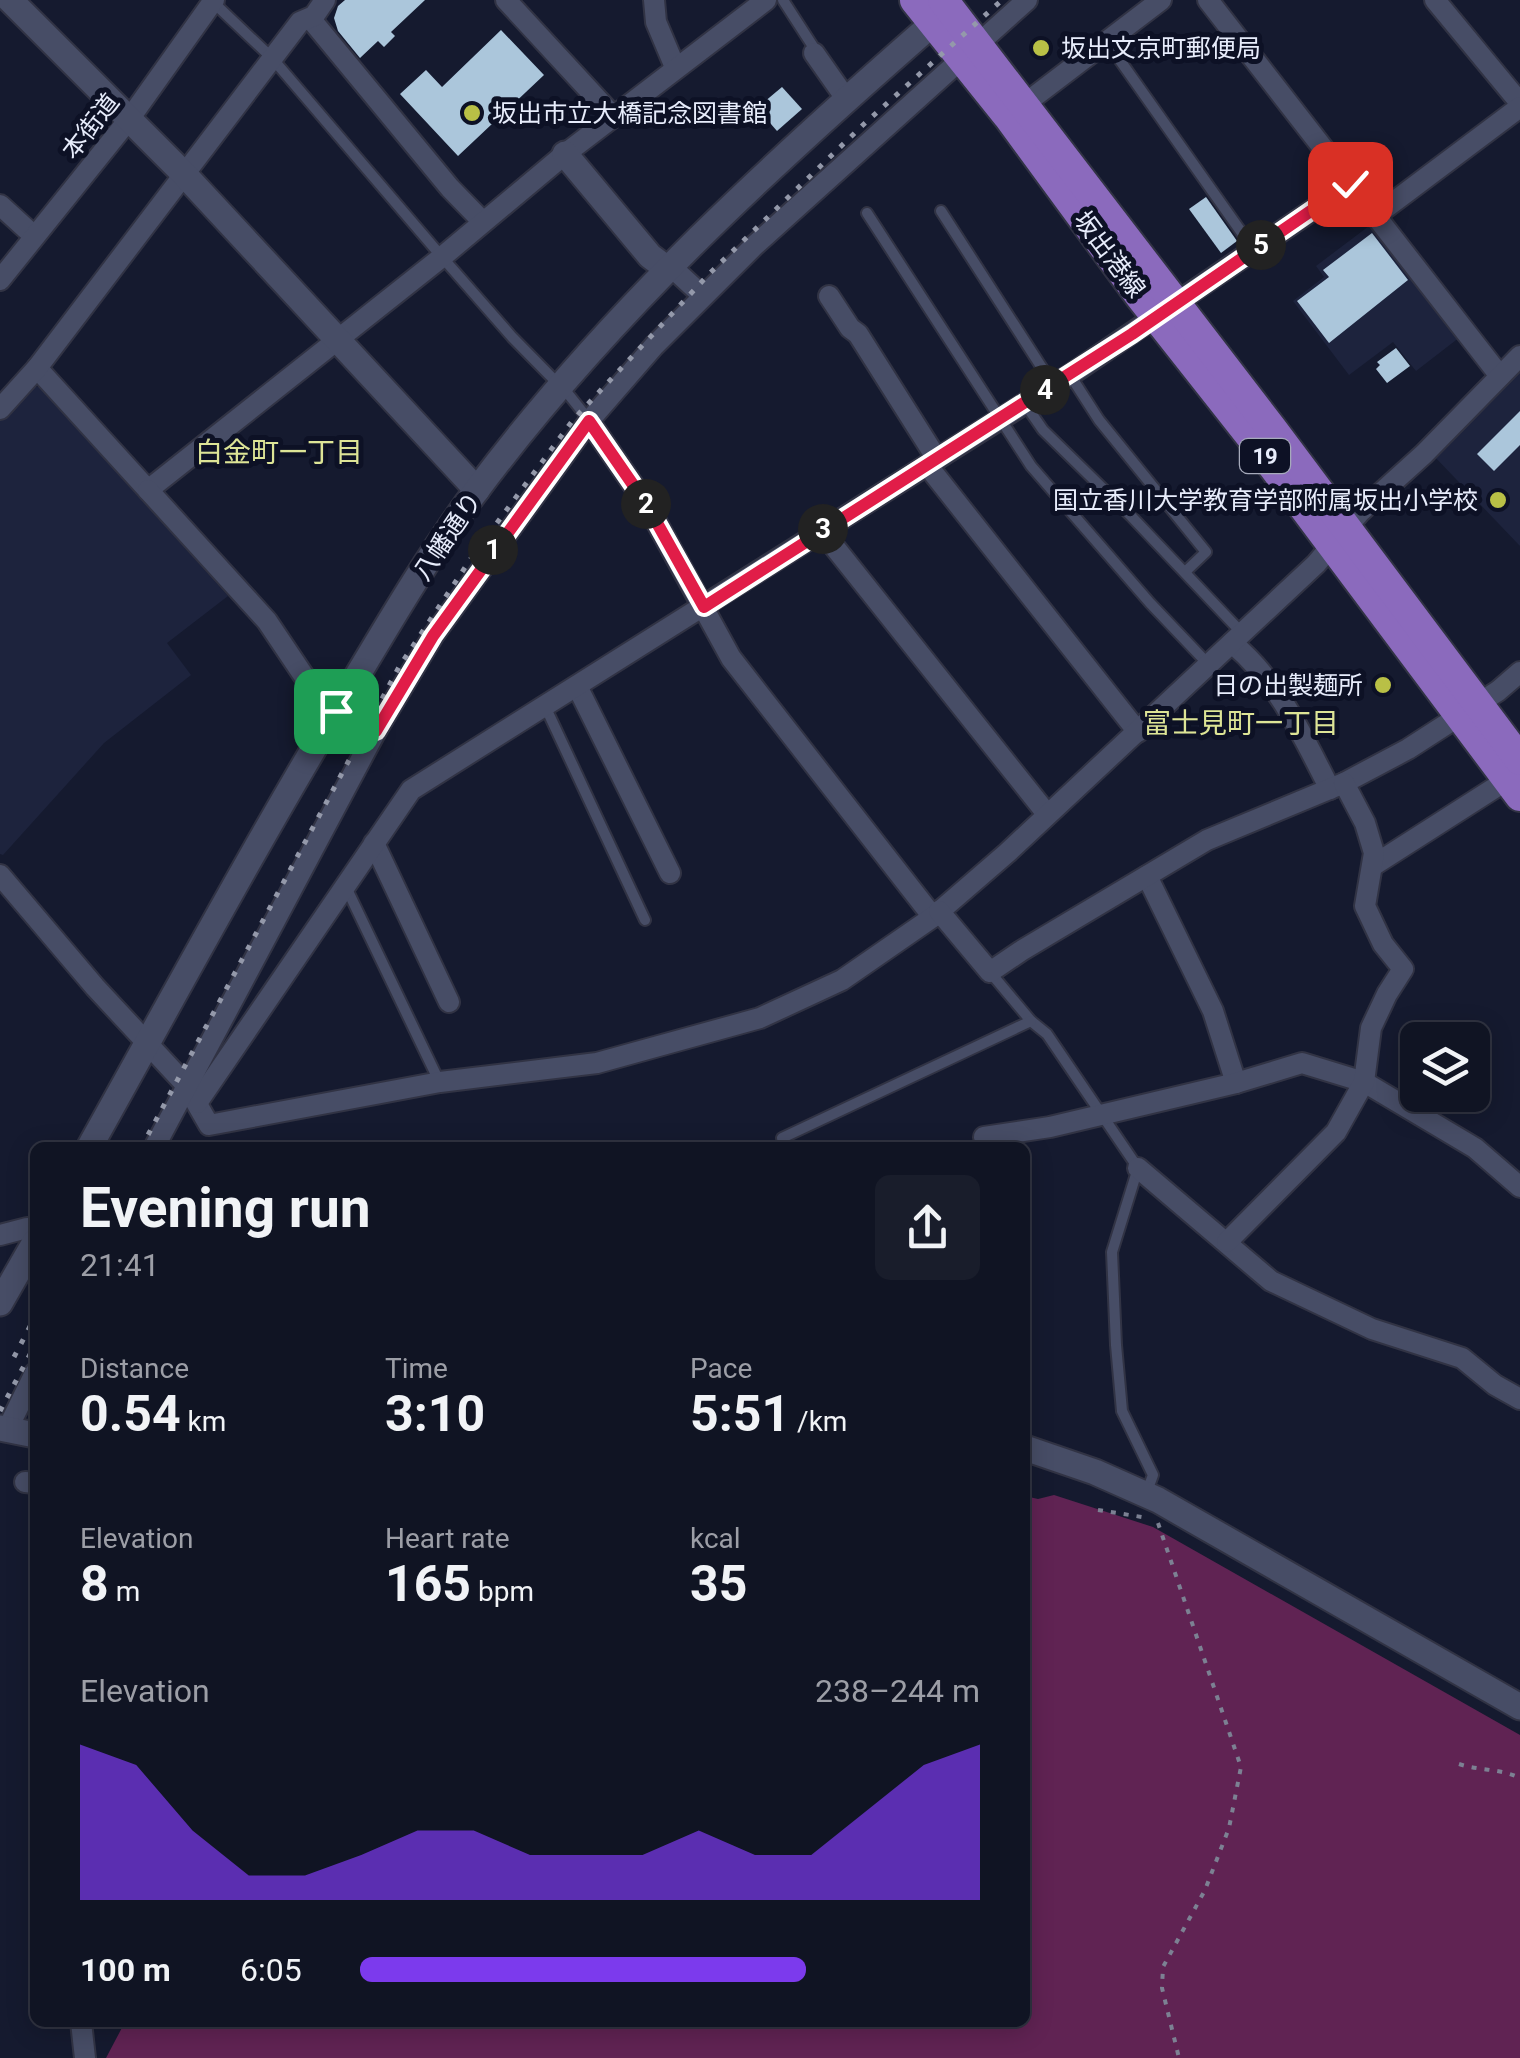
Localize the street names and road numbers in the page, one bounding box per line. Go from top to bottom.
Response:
street label: 本街道 [56,88,125,165]
street label: 坂出港線 [1068,206,1151,303]
road number: 19 [1240,439,1290,473]
street label: 八幡通り [407,487,487,586]

